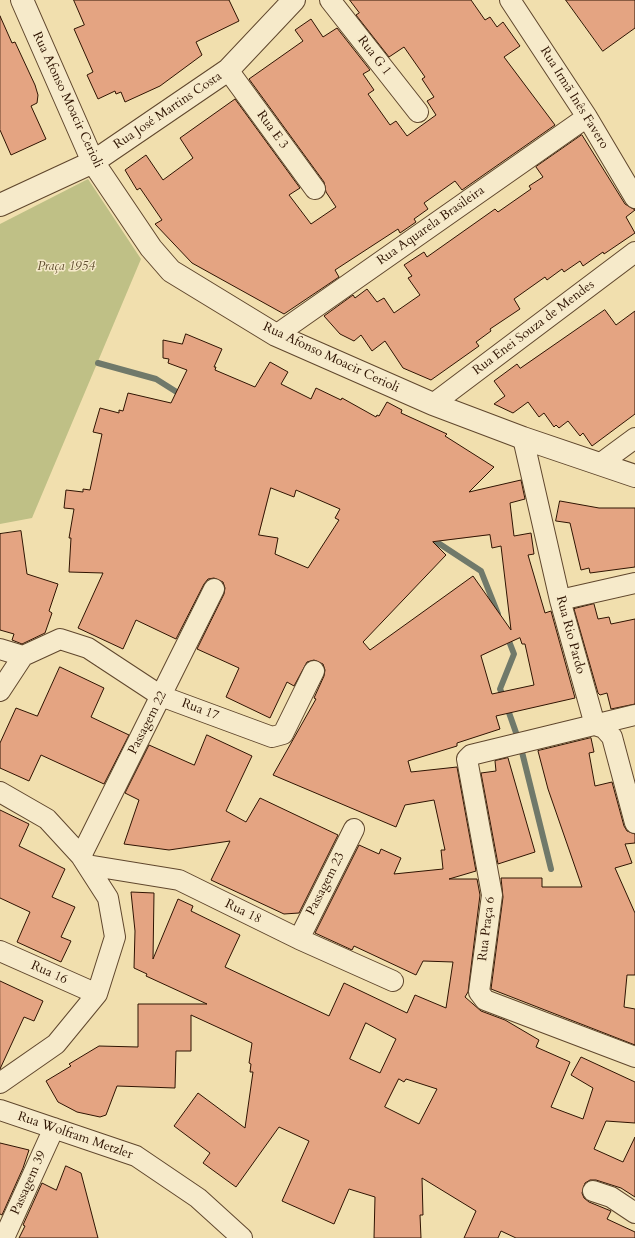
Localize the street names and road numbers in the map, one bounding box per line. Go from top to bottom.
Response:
street label: Rua Afonso Moacir Cerioli [29,29,105,171]
street label: Rua G 1 [354,33,394,79]
street label: Rua Irmã Inês Favero [536,44,612,152]
street label: Rua José Martins Costa [111,69,225,153]
street label: Rua E 3 [253,108,291,152]
street label: Rua Aquarela Brasileira [374,183,488,269]
street label: Rua Enei Souza de Mendes [470,277,598,379]
street label: Rua Afonso Moacir Cerioli [260,320,402,396]
street label: Rua Rio Pardo [552,594,588,676]
street label: Passagem 22 [125,689,171,757]
street label: Rua 17 [179,696,221,724]
street label: Passagem 23 [303,850,349,918]
street label: Rua Praça 6 [475,896,499,962]
street label: Rua 18 [222,897,264,927]
street label: Rua 16 [28,958,70,988]
street label: Rua Wolfram Metzler [15,1109,135,1163]
street label: Passagem 39 [8,1148,50,1218]

